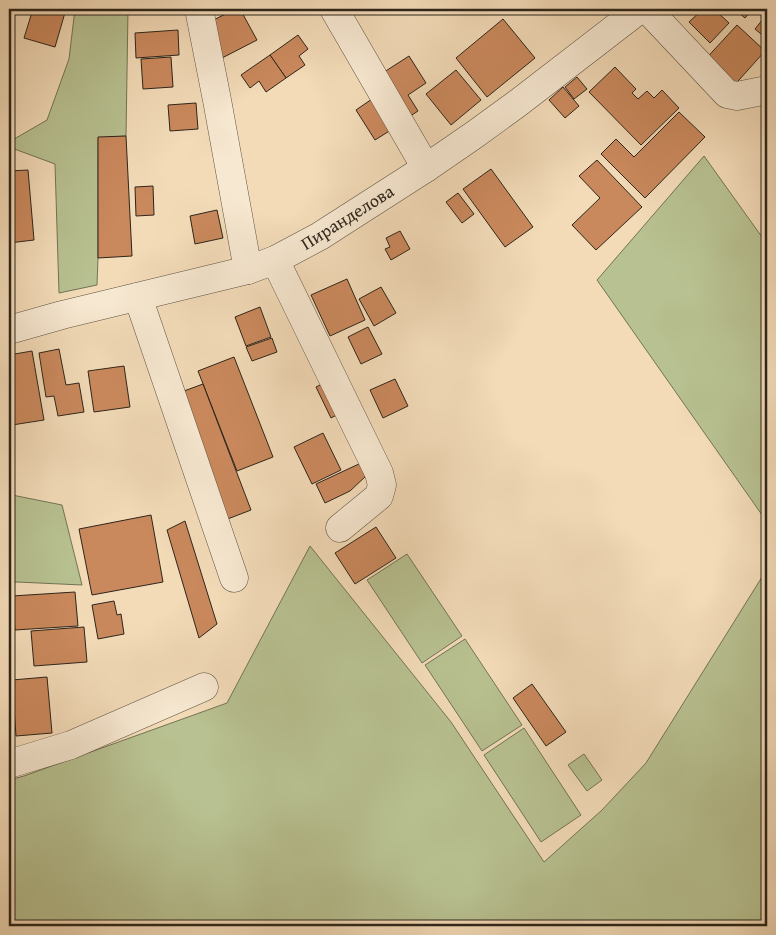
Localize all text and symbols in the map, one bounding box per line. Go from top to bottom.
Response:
street label: Пиранделова [295,177,399,256]

